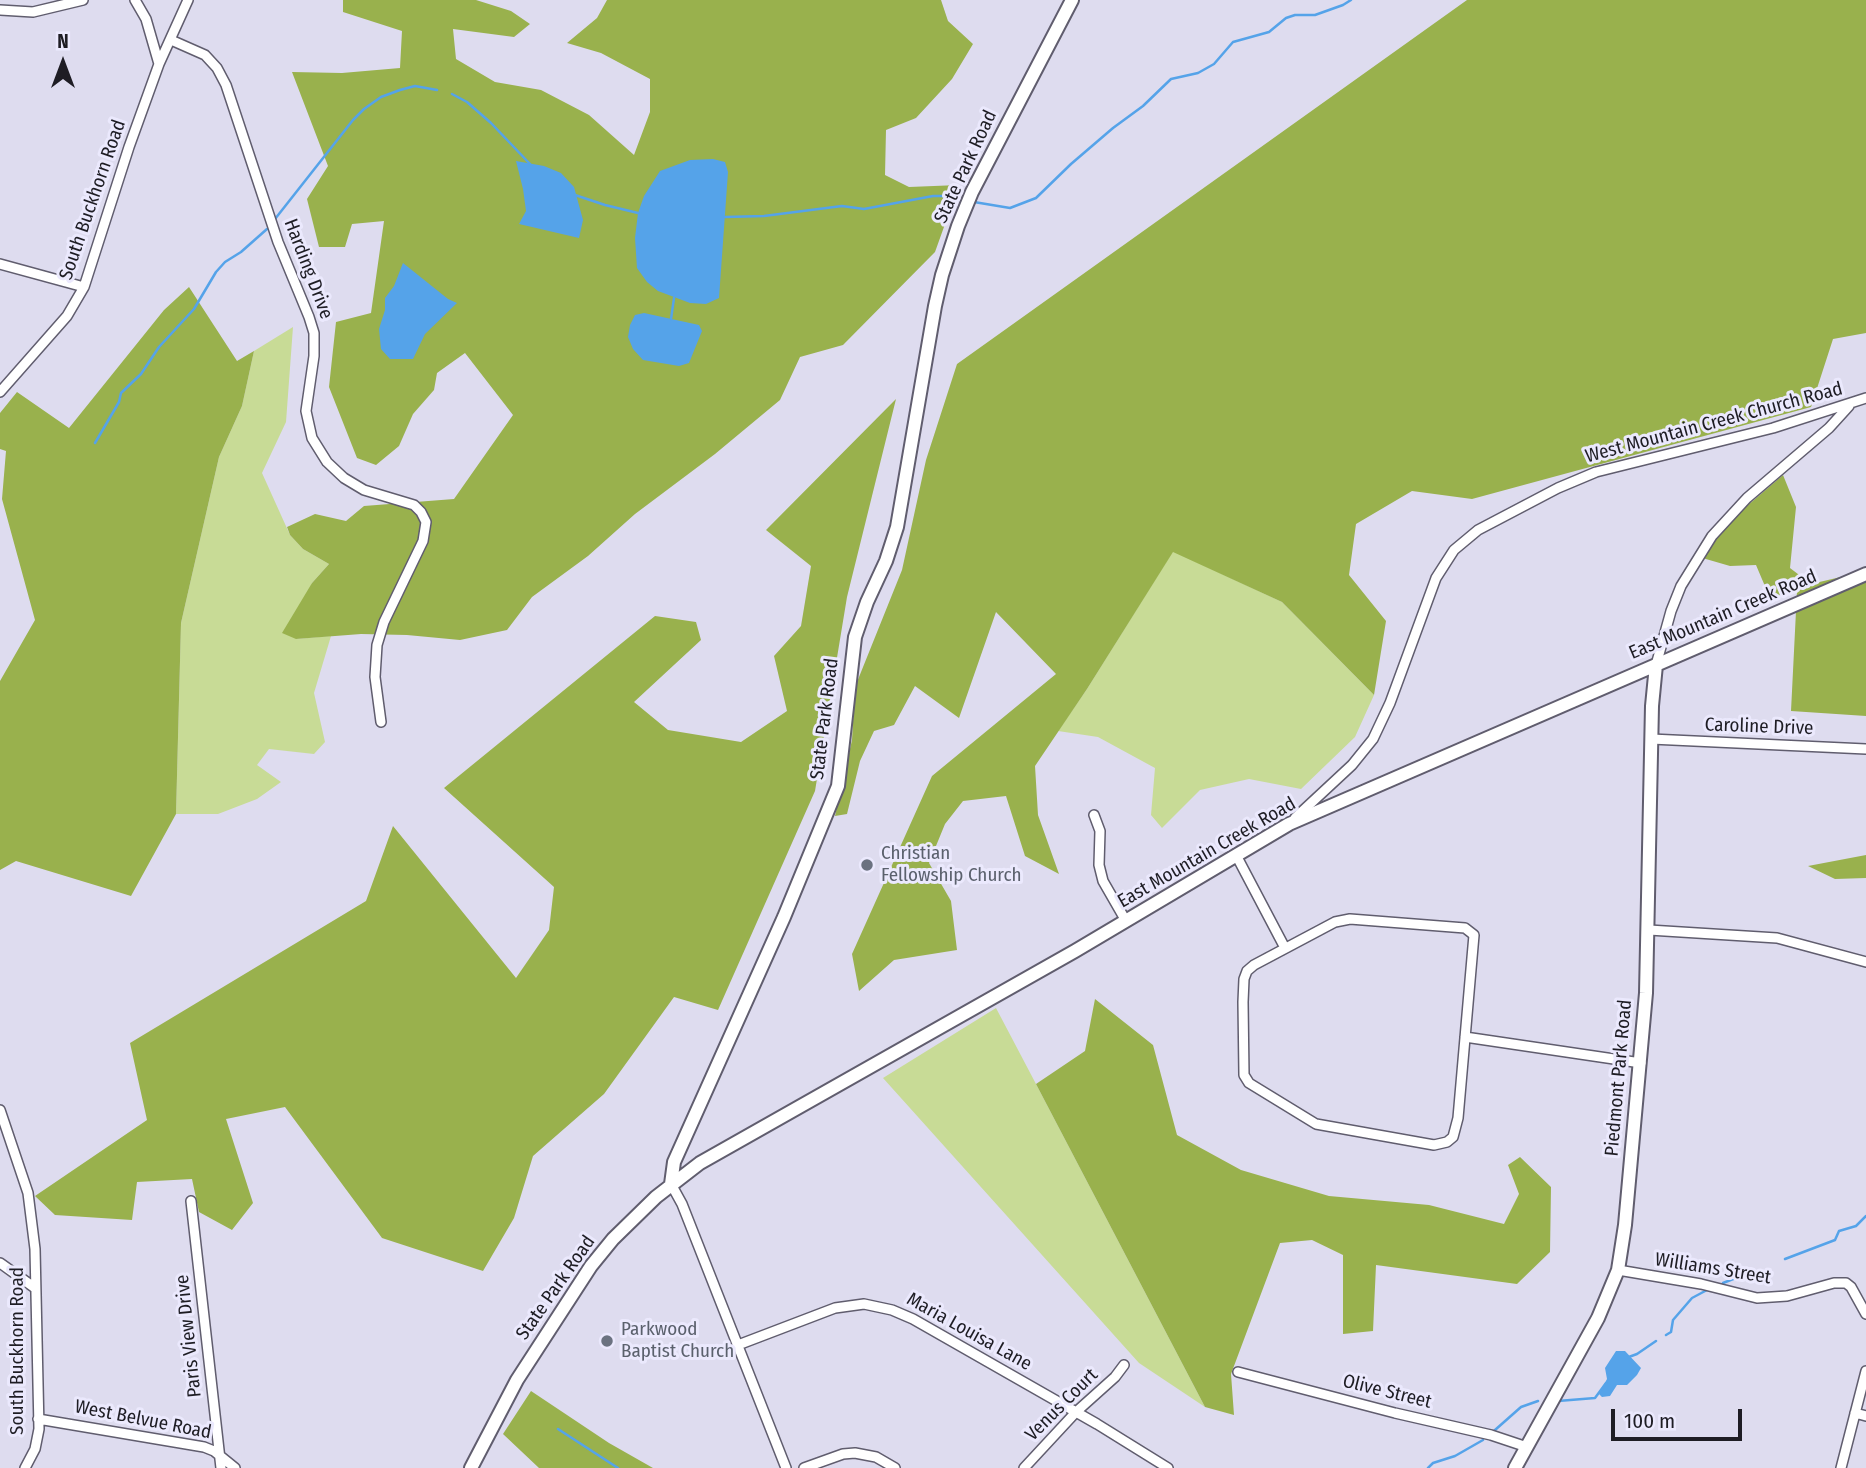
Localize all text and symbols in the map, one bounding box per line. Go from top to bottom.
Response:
north arrow [28,28,98,98]
text: N [57,30,69,53]
street label: State Park Road [930,107,1002,227]
street label: South Buckhorn Road [55,117,131,283]
street label: Harding Drive [278,216,338,322]
street label: West Mountain Creek Church Road [1583,378,1845,468]
street label: East Mountain Creek Road [1626,565,1820,665]
street label: State Park Road [806,657,844,781]
street label: Caroline Drive [1704,714,1814,740]
street label: East Mountain Creek Road [1114,793,1300,913]
place label: Christian Fellowship Church [881,843,1022,887]
marker: Christian Fellowship Church [859,857,875,873]
street label: Piedmont Park Road [1601,999,1637,1157]
street label: State Park Road [512,1231,600,1345]
street label: Williams Street [1653,1249,1773,1289]
street label: South Buckhorn Road [7,1267,29,1435]
street label: Paris View Drive [171,1274,207,1398]
street label: Maria Louisa Lane [902,1288,1036,1376]
place label: Parkwood Baptist Church [621,1319,734,1363]
marker: Parkwood Baptist Church [599,1333,615,1349]
street label: Venus Court [1021,1364,1103,1446]
street label: Olive Street [1340,1370,1434,1414]
scale bar [1614,1394,1745,1438]
street label: West Belvue Road [73,1396,213,1444]
text: 100 m [1624,1408,1675,1434]

